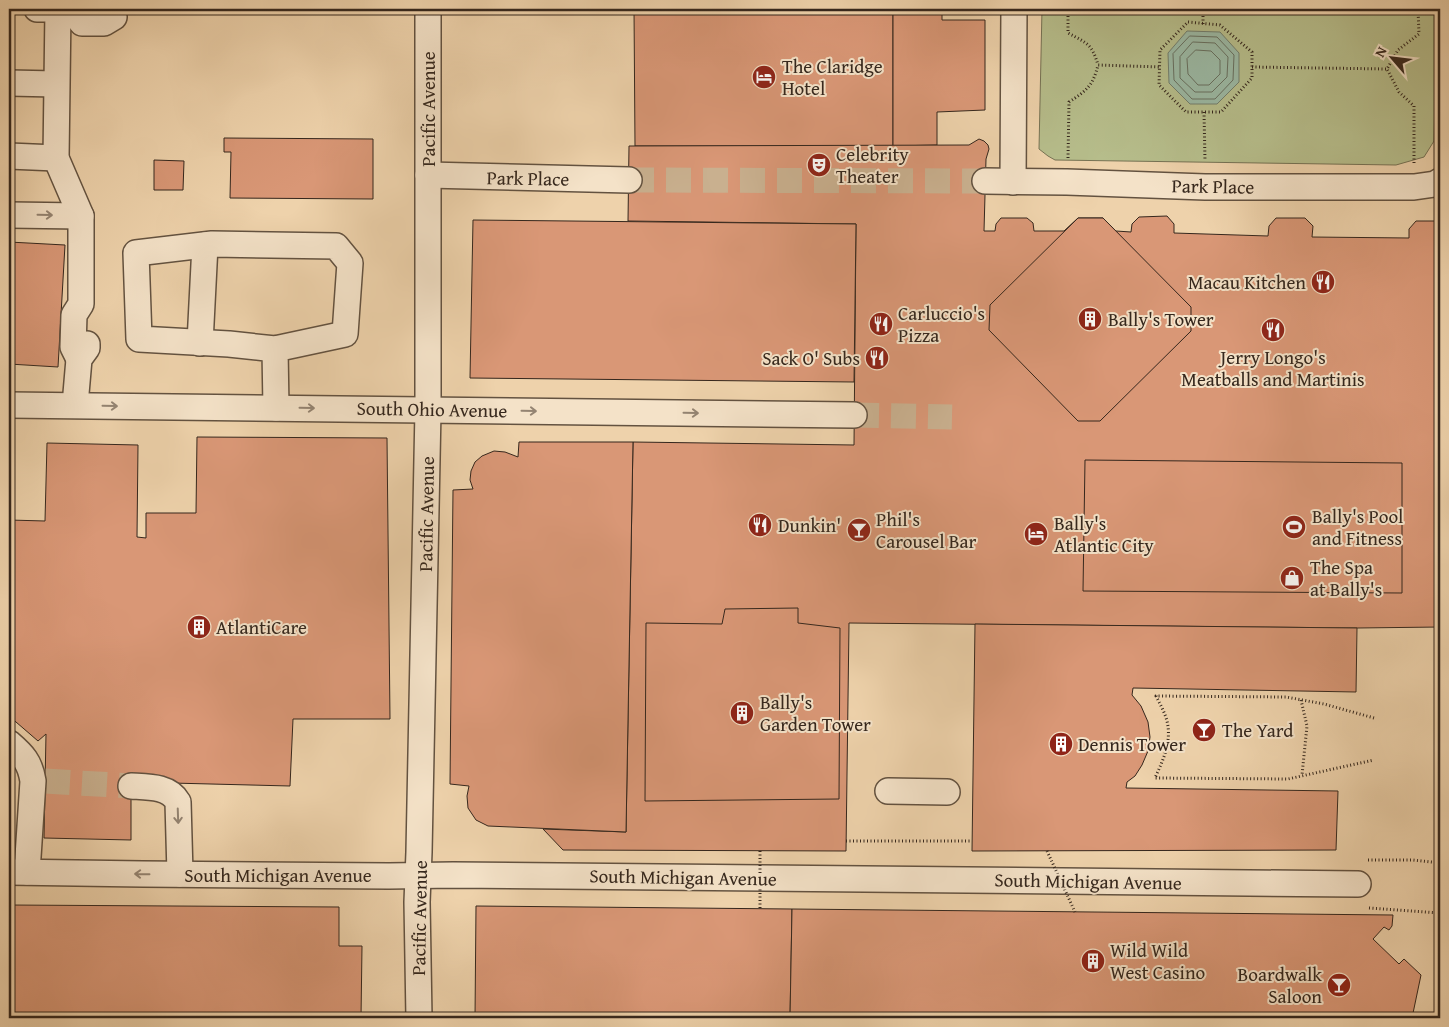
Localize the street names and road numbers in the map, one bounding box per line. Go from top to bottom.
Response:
street label: Pacific Avenue [414,51,442,167]
street label: Park Place [486,163,570,193]
street label: Park Place [1171,171,1255,201]
street label: South Ohio Avenue [356,394,508,424]
street label: Pacific Avenue [411,456,441,572]
street label: Pacific Avenue [404,860,434,976]
street label: South Michigan Avenue [184,861,372,889]
street label: South Michigan Avenue [589,861,777,893]
street label: South Michigan Avenue [994,865,1182,897]

